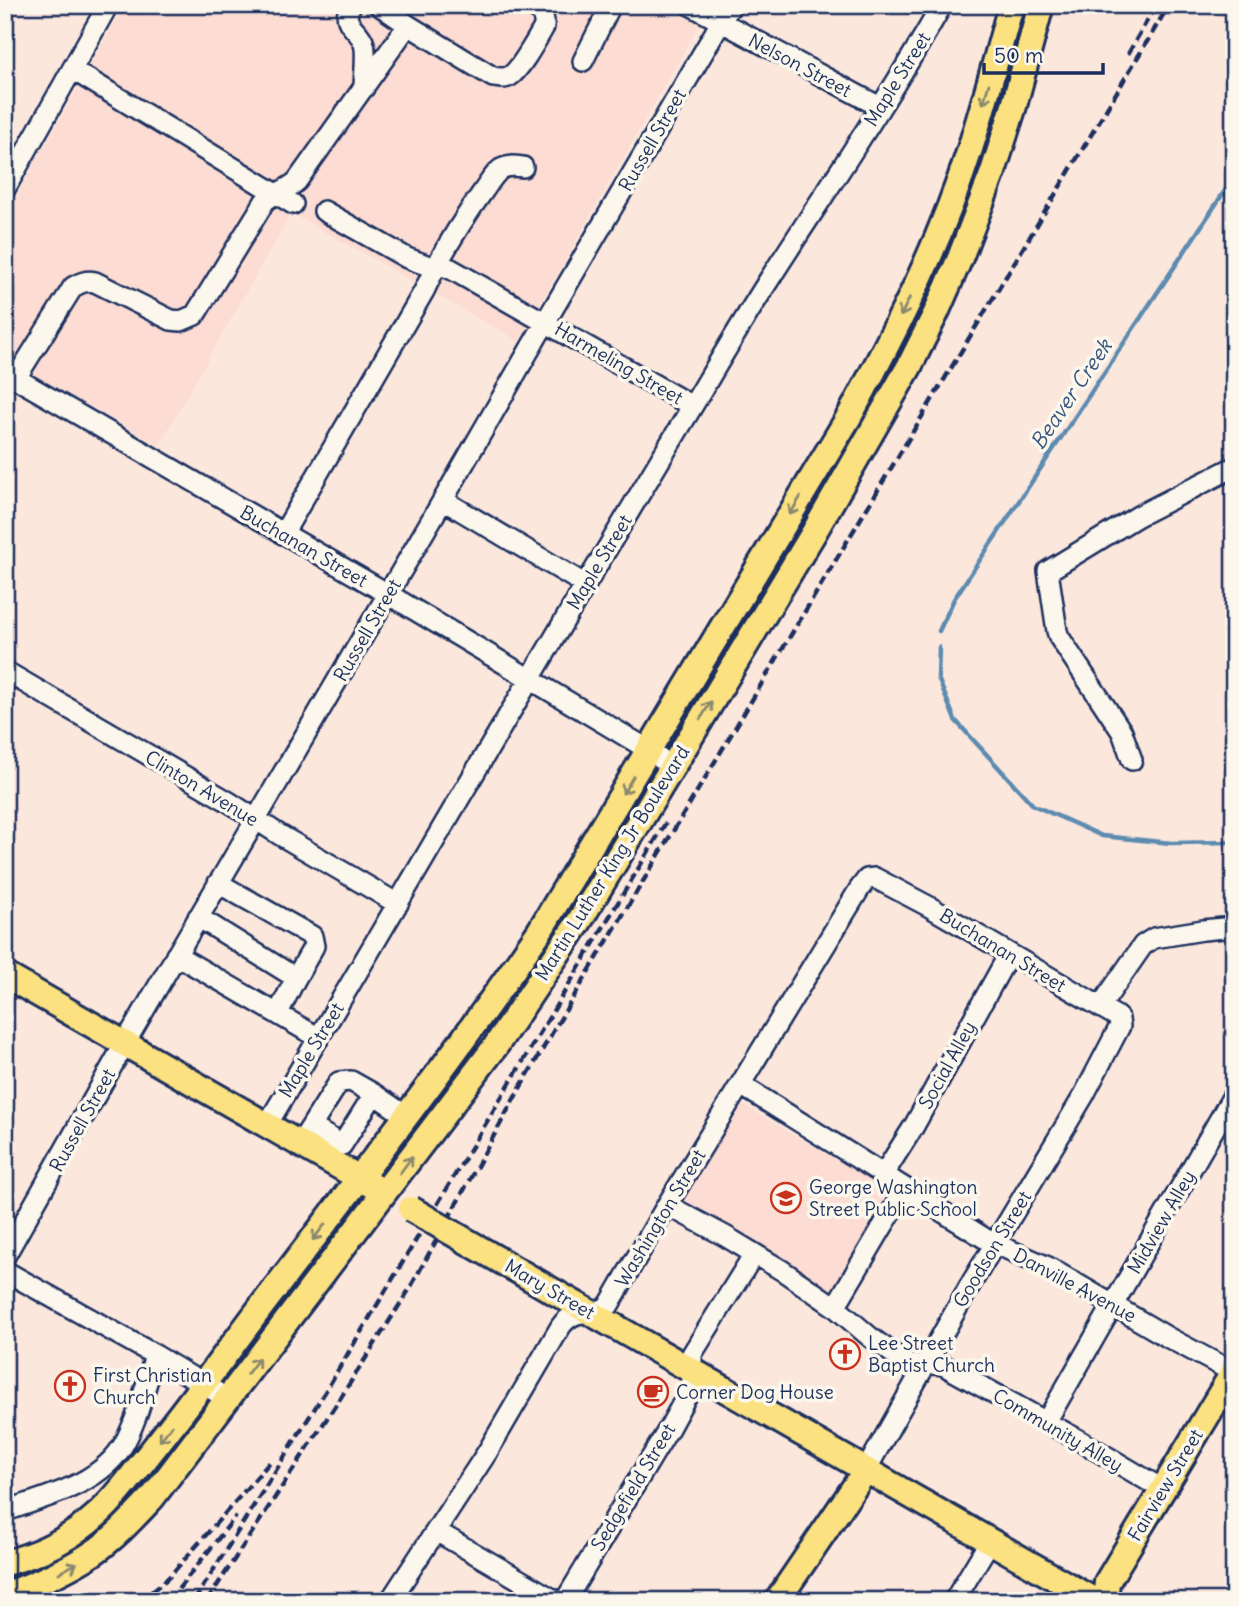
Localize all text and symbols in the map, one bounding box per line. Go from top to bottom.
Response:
street label: Maple Street [859,27,935,131]
street label: Nelson Street [744,28,856,102]
scale bar [984,32,1102,76]
text: 50 m [994,42,1043,69]
one-way arrow [978,83,991,105]
street label: Russell Street [613,84,691,196]
one-way arrow [898,296,911,317]
street label: Harmeling Street [550,316,688,410]
water label: Beaver Creek [1024,333,1118,454]
one-way arrow [788,495,802,515]
street label: Buchanan Street [236,500,372,592]
street label: Maple Street [561,510,637,614]
street label: Russell Street [328,574,406,686]
one-way arrow [700,701,714,721]
street label: Martin Luther King Jr Boulevard [530,741,694,985]
street label: Clinton Avenue [141,745,263,831]
one-way arrow [620,774,634,794]
street label: Buchanan Street [936,903,1070,997]
street label: Maple Street [273,998,349,1102]
street label: Social Alley [913,1017,981,1113]
street label: Russell Street [44,1064,120,1176]
street label: Washington Street [609,1145,711,1291]
one-way arrow [398,1157,413,1175]
street label: Midview Alley [1122,1166,1200,1278]
place label: George Washington Street Public School [809,1175,978,1221]
school or university icon: George Washington Street Public School [769,1181,803,1215]
street label: Goodson Street [948,1186,1036,1312]
one-way arrow [311,1223,326,1241]
street label: Danville Avenue [1009,1243,1141,1327]
street label: Mary Street [501,1254,599,1324]
place label: Lee Street Baptist Church [868,1331,995,1377]
church icon: Lee Street Baptist Church [828,1337,862,1371]
one-way arrow [246,1357,261,1376]
place label: First Christian Church [93,1363,212,1409]
church icon: First Christian Church [53,1369,87,1403]
cafe icon: Corner Dog House [636,1375,670,1409]
place label: Corner Dog House [676,1380,834,1404]
street label: Community Alley [989,1383,1127,1477]
street label: Sedgefield Street [586,1419,680,1555]
one-way arrow [158,1423,173,1442]
street label: Fairview Street [1122,1425,1208,1545]
one-way arrow [57,1561,78,1574]

